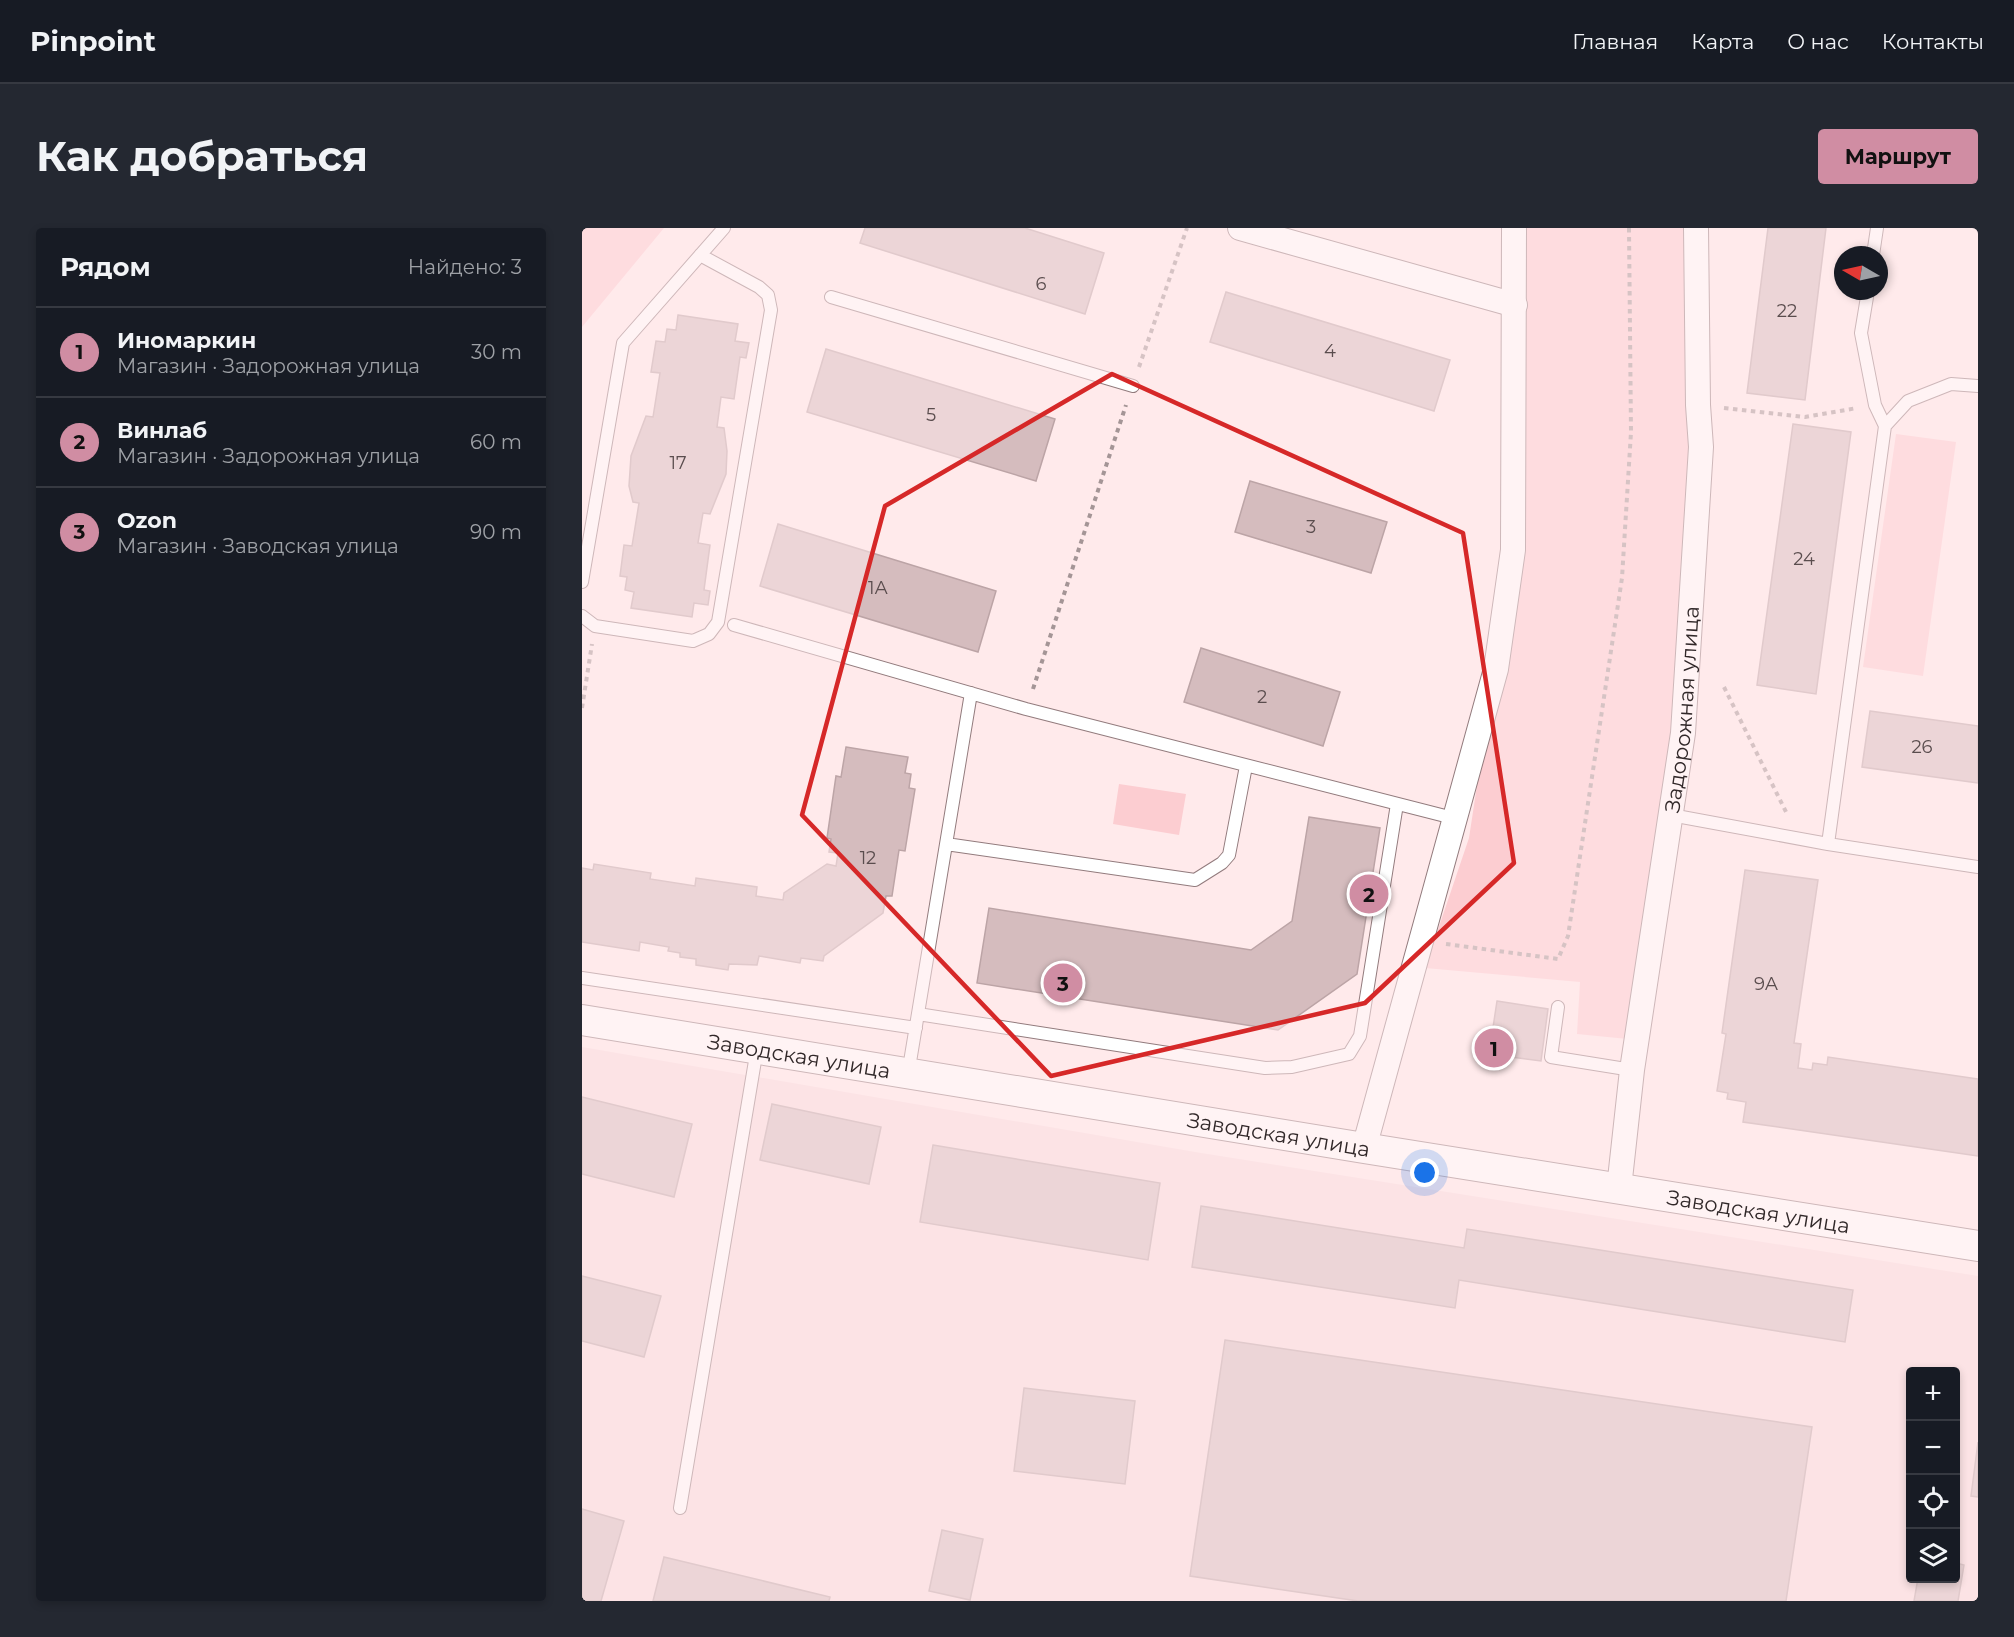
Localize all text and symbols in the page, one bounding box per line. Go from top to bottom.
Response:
text: Pinpoint [30,24,156,58]
text: Главная [1572,29,1658,54]
text: Карта [1691,29,1754,54]
text: О нас [1787,29,1849,54]
text: Контакты [1882,29,1984,54]
button: Маршрут [1818,129,1978,184]
text: Как добраться [36,130,368,182]
north arrow [1834,246,1888,300]
text: Рядом [60,251,151,283]
text: Найдено: 3 [408,255,522,279]
house number: 6 [1036,273,1047,295]
house number: 22 [1777,300,1797,322]
text: Иномаркин [117,327,256,354]
text: 1 [76,340,83,364]
text: 30 m [471,340,522,364]
house number: 4 [1324,340,1336,362]
text: Магазин · Задорожная улица [117,354,420,378]
house number: 5 [926,404,936,426]
text: Винлаб [117,417,207,444]
text: 2 [74,430,85,454]
text: 60 m [470,430,522,454]
text: Магазин · Задорожная улица [117,444,420,468]
house number: 17 [669,452,687,474]
text: Ozon [117,507,177,534]
house number: 3 [1306,516,1316,538]
text: 3 [74,520,85,544]
text: 90 m [470,520,522,544]
text: Магазин · Заводская улица [117,534,399,558]
house number: 24 [1793,548,1815,570]
house number: 1А [868,577,889,599]
street label: Задорожная улица [1659,605,1703,814]
house number: 2 [1257,686,1267,708]
house number: 26 [1911,736,1933,758]
house number: 12 [860,847,876,869]
pin: 2 [1350,872,1388,916]
pin: 3 [1044,960,1082,1005]
house number: 9А [1754,973,1779,995]
pin: 1 [1474,1026,1514,1070]
street label: Заводская улица [706,1028,892,1083]
street label: Заводская улица [1185,1107,1372,1161]
your location [1410,1158,1439,1187]
street label: Заводская улица [1665,1184,1852,1238]
map controls [1906,1367,1960,1583]
button: + [1906,1367,1960,1421]
button: − [1906,1421,1960,1475]
button: locate [1906,1475,1960,1529]
button: layers [1906,1529,1960,1583]

